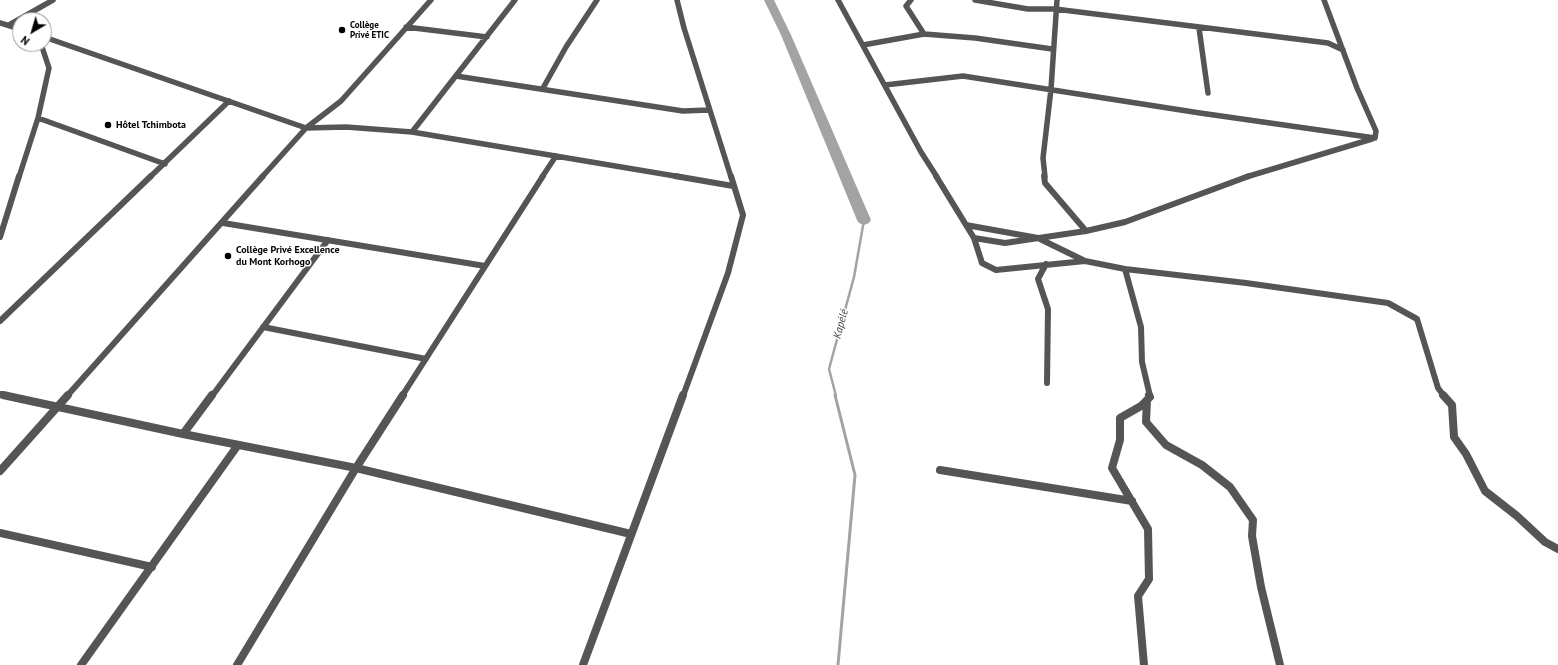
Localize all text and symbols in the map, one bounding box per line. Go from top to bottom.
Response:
north arrow [12,12,52,52]
place label: Collège Privé ETIC [350,20,389,41]
marker: Collège Privé ETIC [337,25,347,35]
text: N [18,33,32,48]
place label: Hôtel Tchimbota [116,119,186,131]
marker: Hôtel Tchimbota [103,120,113,130]
place label: Collège Privé Excellence du Mont Korhogo [236,244,340,268]
marker: Collège Privé Excellence du Mont Korhogo [223,251,233,261]
water label: Kapélé [831,308,851,340]

